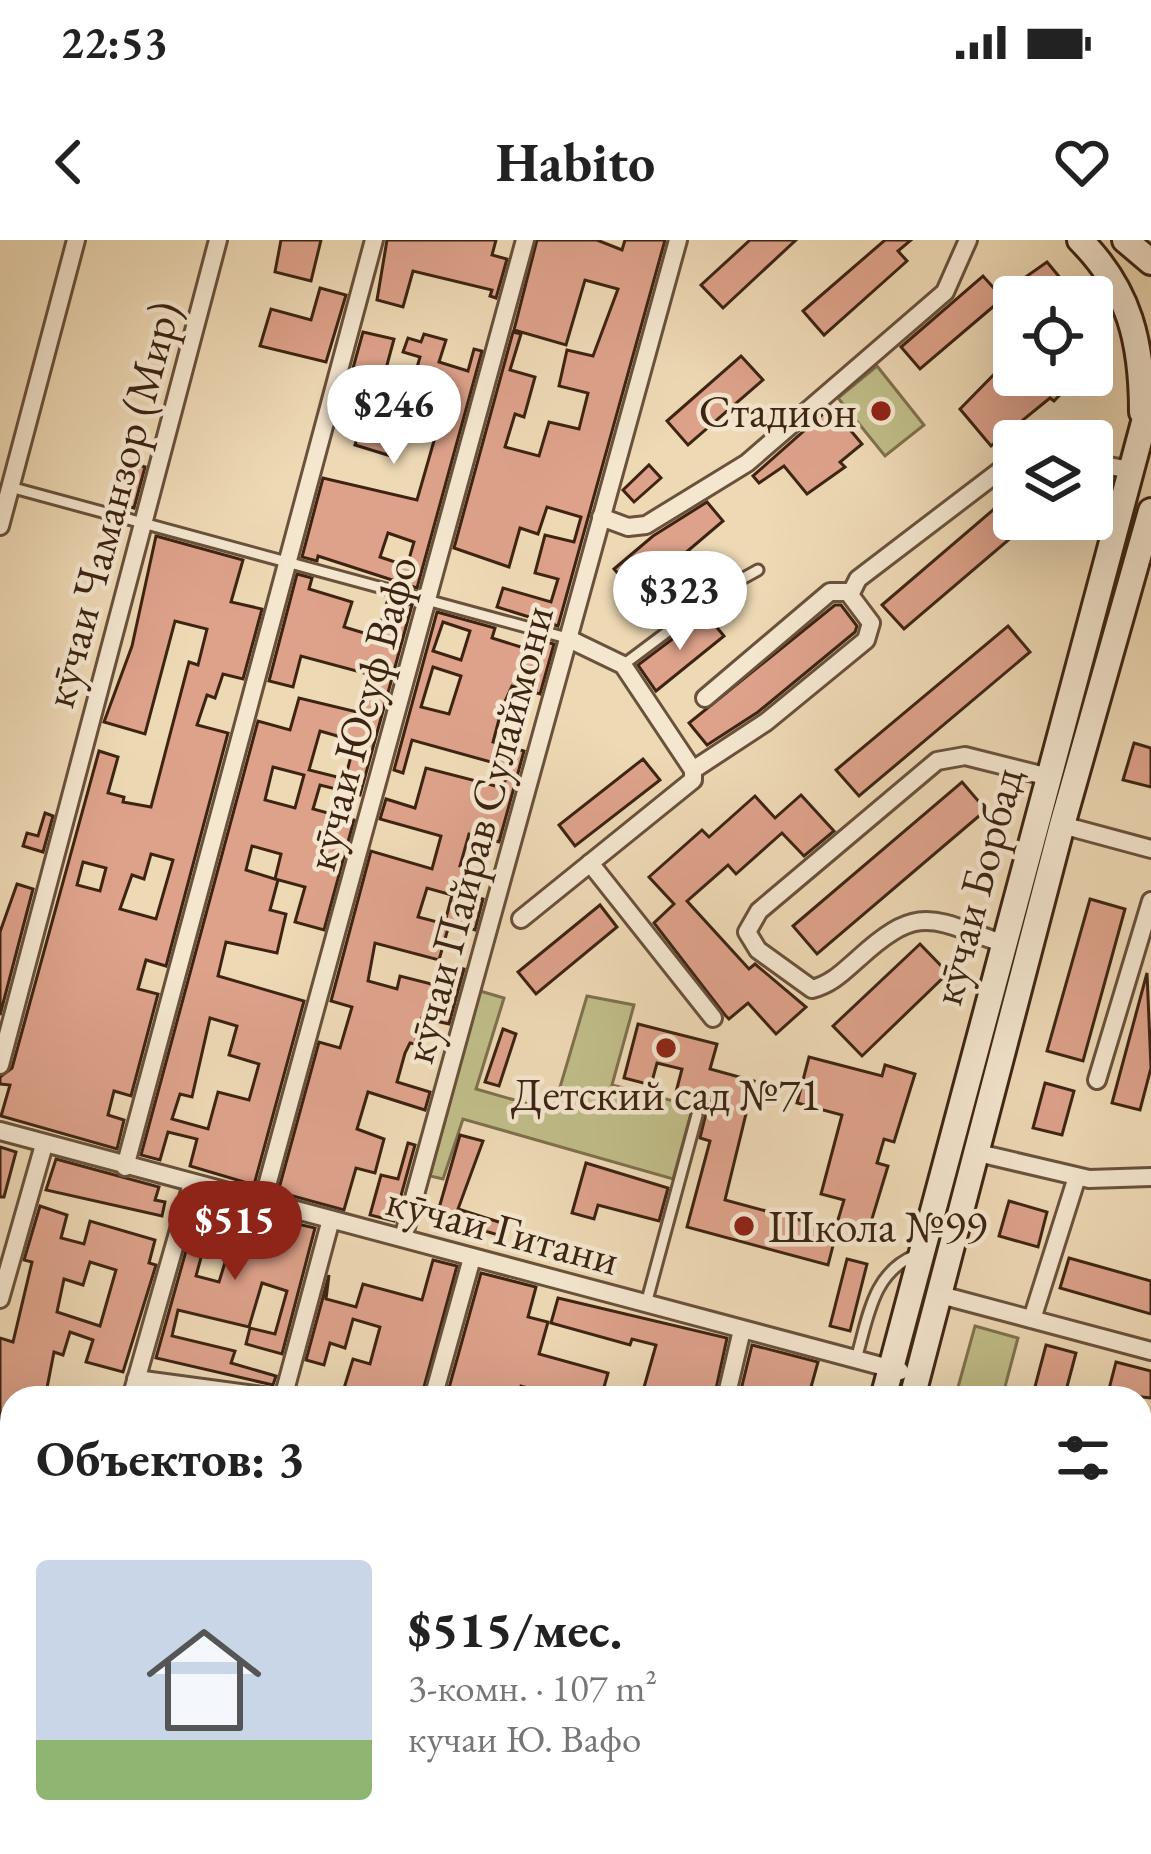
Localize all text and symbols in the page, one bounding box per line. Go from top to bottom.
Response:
text: 22:53 [60,13,168,71]
text: Habito [496,127,655,197]
icon: back [36,129,102,195]
icon: heart [1049,129,1115,195]
map controls [993,276,1113,540]
button: locate [993,276,1113,396]
street label: кӯчаи Чаманзор (Мир) [29,295,193,713]
pin: $246 [323,365,465,467]
text: $246 [354,378,434,429]
place label: Стадион [699,382,857,440]
marker: Стадион [868,398,894,424]
button: layers [993,420,1113,540]
street label: кӯчаи Юсуф Вафо [290,550,430,876]
pin: $323 [609,551,751,653]
text: $323 [640,564,720,615]
street label: кӯчаи Пайрав Сулаймони [388,599,566,1069]
street label: кӯчаи Борбад [917,761,1035,1011]
marker: Детский сад №71 [653,1035,679,1061]
place label: Детский сад №71 [511,1065,821,1123]
street label: кӯчаи Гитани [380,1170,626,1288]
pin: $515 [164,1181,306,1283]
text: $515 [195,1194,275,1245]
place label: Школа №99 [768,1197,987,1255]
marker: Школа №99 [731,1213,757,1239]
text: Объектов: 3 [36,1425,305,1491]
icon: filters [1050,1425,1116,1491]
text: $515/мес. [408,1596,622,1662]
icon: home [132,1608,276,1752]
text: 3-комн. · 107 m² [408,1662,657,1713]
text: кучаи Ю. Вафо [408,1713,641,1764]

